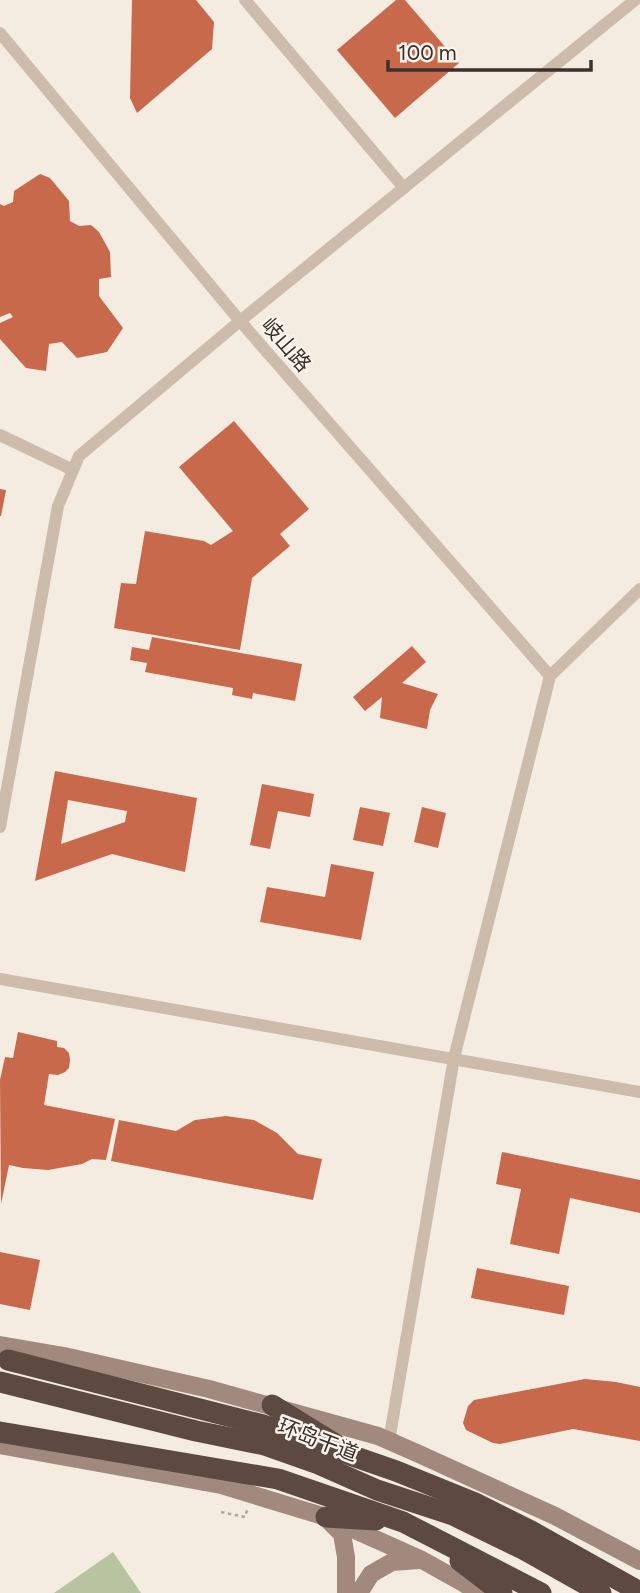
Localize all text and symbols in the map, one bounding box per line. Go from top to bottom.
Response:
scale bar [388,28,591,72]
text: 100 m [398,40,457,65]
street label: 岐山路 [256,313,316,377]
street label: 环岛干道 [274,1413,362,1466]

